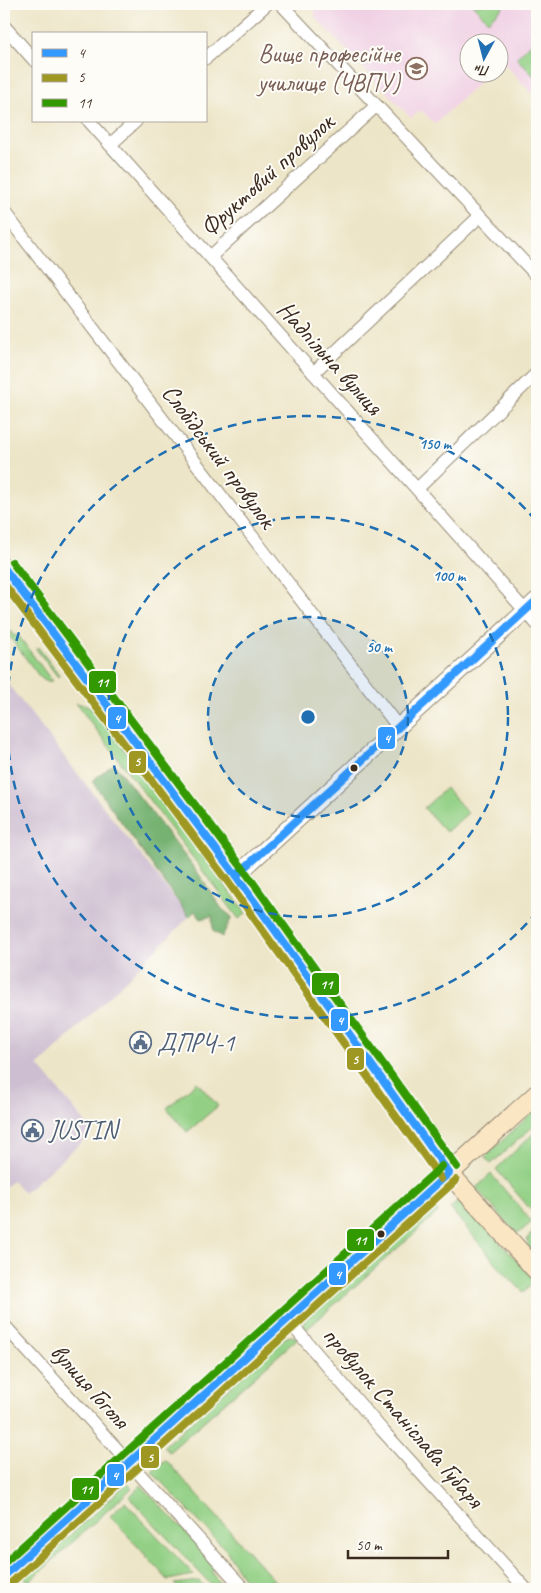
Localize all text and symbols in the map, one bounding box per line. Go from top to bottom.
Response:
legend [32,32,208,122]
north arrow [458,32,508,82]
place label: Вище професійне училище (ЧВПУ) [255,38,402,99]
text: 4 [78,44,86,63]
school or university icon: Вище професійне училище (ЧВПУ) [404,56,428,80]
text: Пн [473,61,491,80]
text: 5 [78,68,86,87]
text: 11 [78,94,93,113]
street label: Фруктовий провулок [193,105,342,243]
street label: Надпільна вулиця [270,294,390,423]
street label: Слобідський провулок [154,378,285,536]
text: 150 m [419,435,453,454]
text: 100 m [433,567,467,586]
text: 50 m [366,638,393,657]
line badge: 11 [88,670,117,694]
text: 11 [96,674,110,691]
line badge: 4 [107,706,127,730]
centre of rings [299,708,317,726]
text: 4 [114,710,122,727]
line badge: 4 [377,726,396,750]
text: 4 [384,730,392,747]
line badge: 5 [128,750,147,774]
text: 5 [134,753,142,770]
unlabelled marker [349,763,359,773]
line badge: 11 [311,972,340,996]
text: 11 [320,976,334,993]
line badge: 4 [330,1008,349,1032]
text: 4 [337,1012,345,1029]
place label: ДПРЧ-1 [157,1027,236,1059]
public building icon: ДПРЧ-1 [129,1031,153,1055]
line badge: 5 [346,1047,365,1071]
text: 5 [352,1051,360,1068]
place label: JUSTIN [48,1114,121,1146]
public building icon: JUSTIN [21,1118,45,1142]
line badge: 11 [346,1228,375,1252]
unlabelled marker [376,1229,386,1239]
text: 11 [354,1232,368,1249]
line badge: 4 [328,1262,347,1286]
text: 4 [335,1266,343,1283]
street label: провулок Станіслава Губаря [315,1320,492,1516]
street label: вулиця Гоголя [43,1337,138,1437]
line badge: 5 [140,1445,160,1469]
text: 5 [147,1449,155,1466]
line badge: 4 [106,1463,125,1487]
text: 4 [112,1467,120,1484]
line badge: 11 [71,1477,100,1501]
text: 11 [80,1481,94,1498]
scale bar [348,1528,448,1560]
text: 50 m [356,1536,383,1555]

